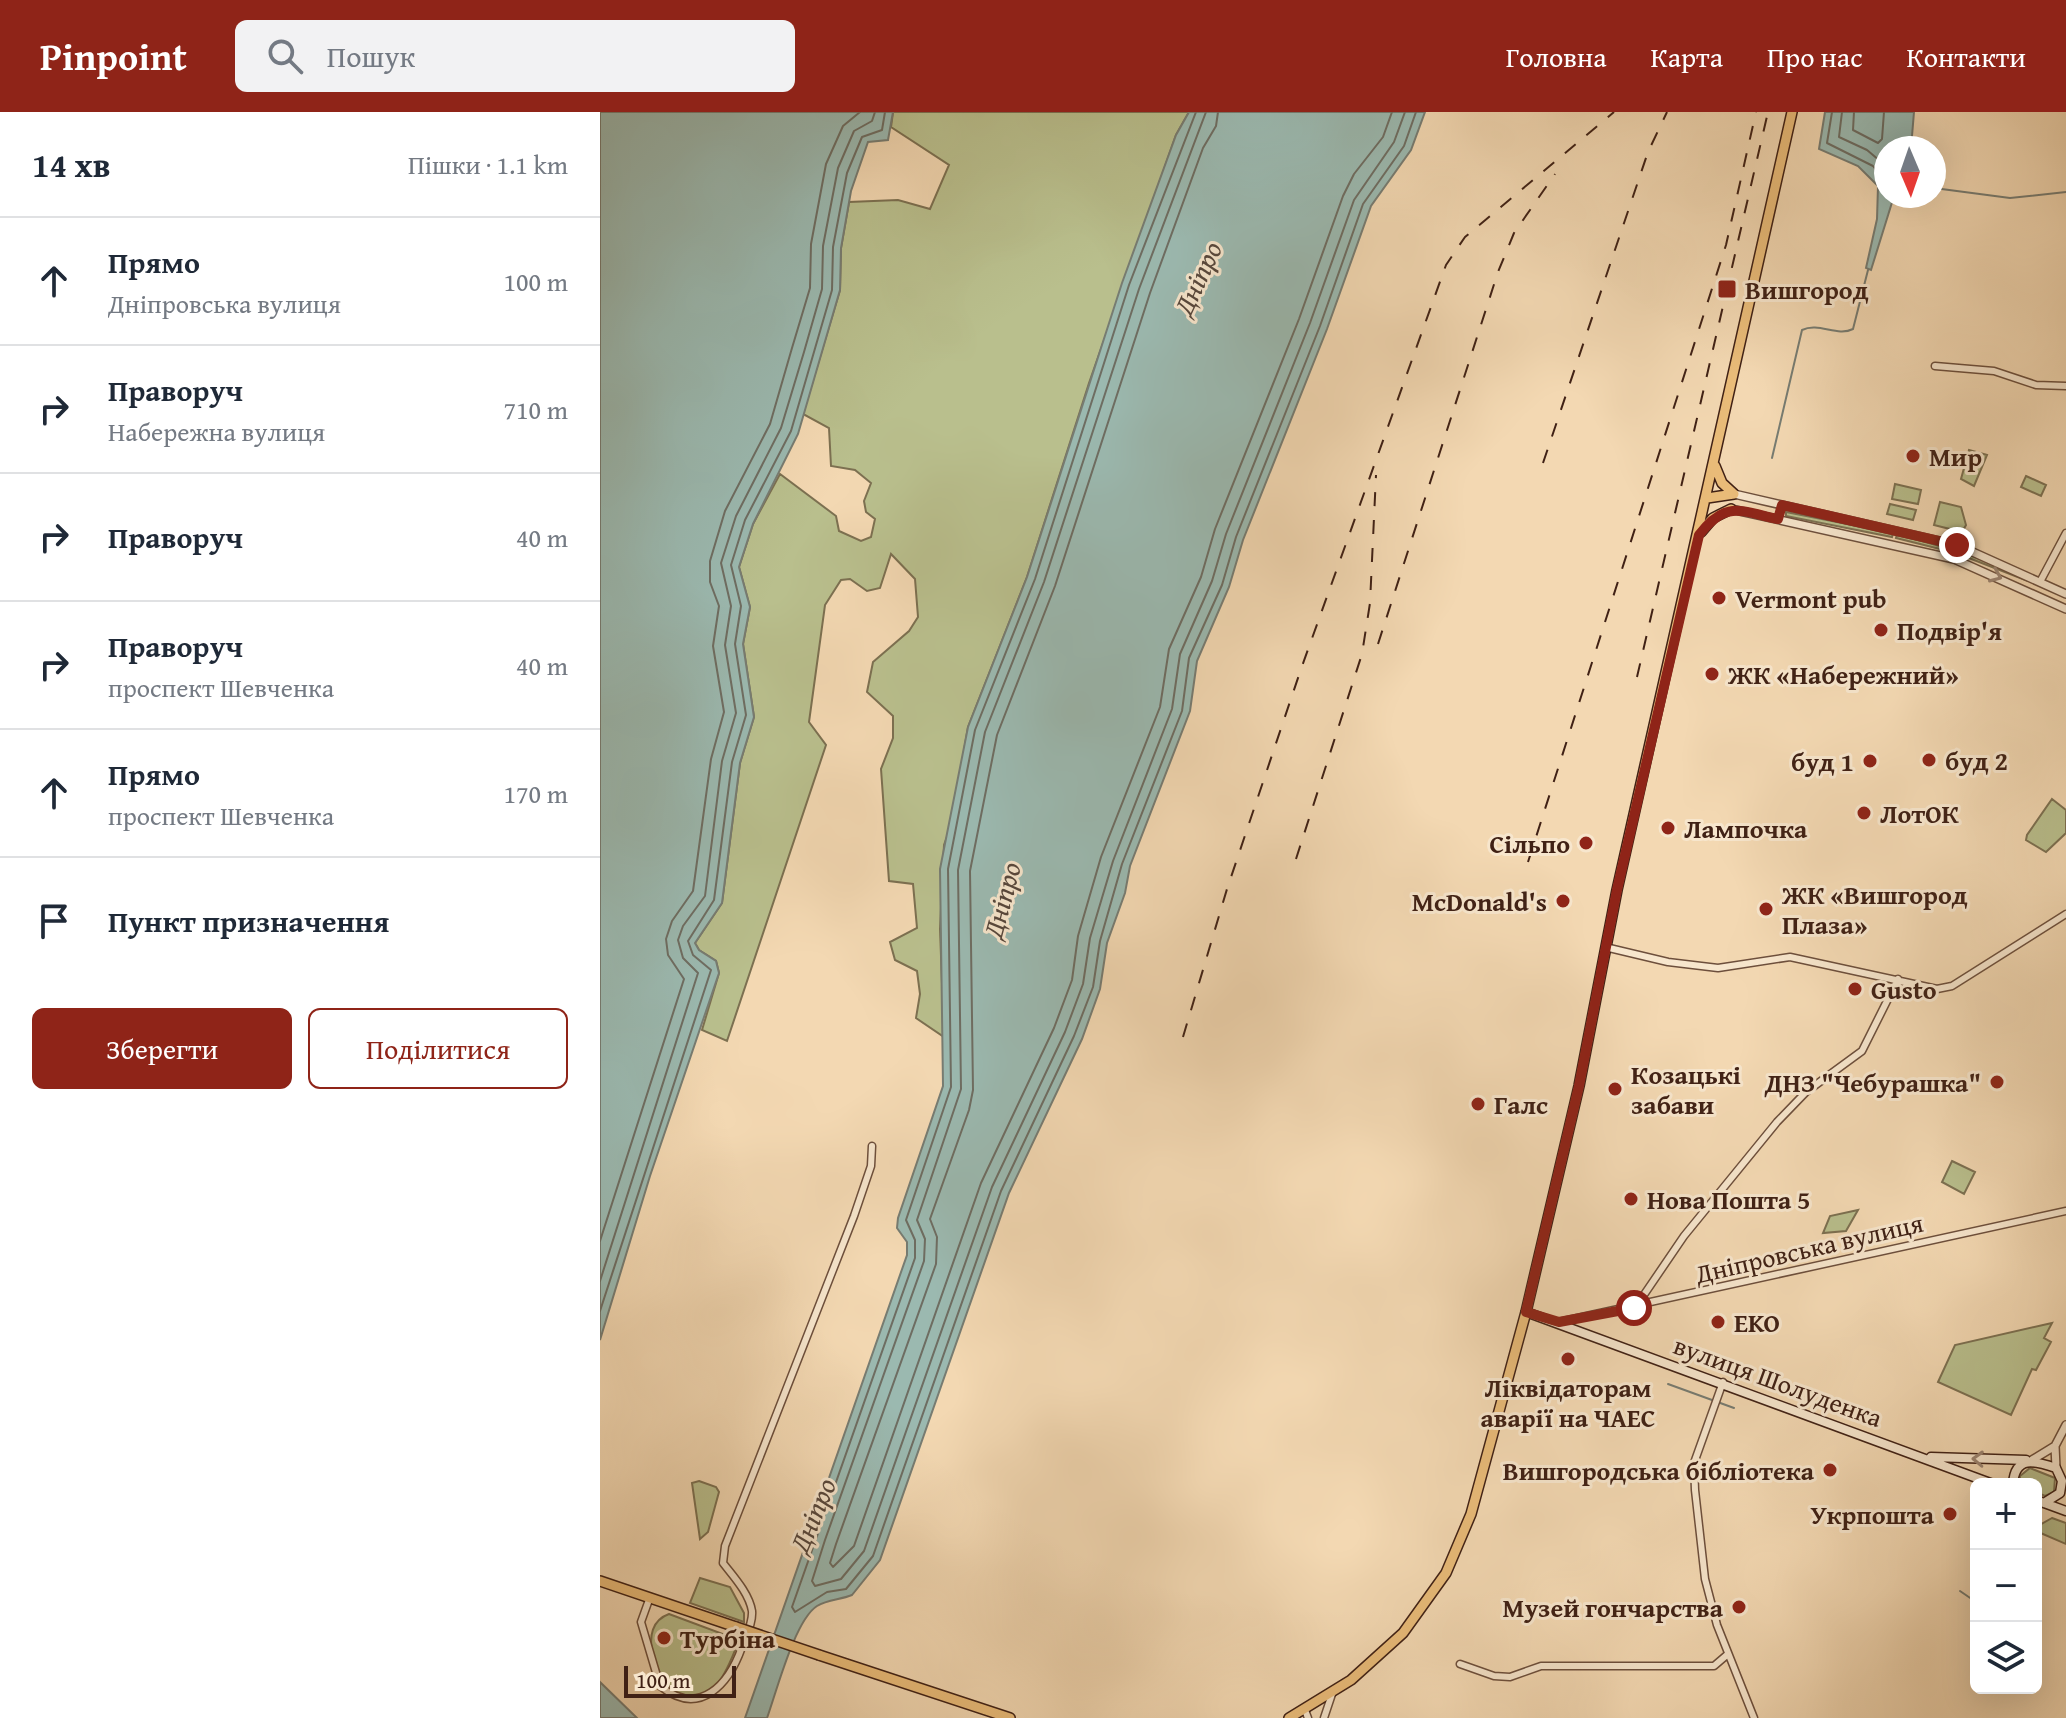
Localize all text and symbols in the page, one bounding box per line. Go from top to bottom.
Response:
search box [235,20,795,92]
text: Pinpoint [40,28,187,84]
icon: search [263,34,307,78]
text: Пошук [327,34,415,78]
text: Головна [1506,36,1606,77]
text: Карта [1650,36,1723,77]
text: Про нас [1767,36,1863,77]
text: Контакти [1907,36,2026,77]
north arrow [1874,136,1946,208]
text: 14 хв [32,140,110,189]
text: Пішки · 1.1 km [408,145,568,184]
water label: Дніпро [1161,234,1232,323]
text: Прямо [108,240,200,284]
icon: ahead [32,259,76,303]
text: 100 m [503,262,568,301]
place label: Вишгород [1745,270,1869,309]
marker: Вишгород [1716,278,1738,300]
text: Дніпровська вулиця [108,284,341,323]
text: Праворуч [108,368,243,412]
icon: right [32,387,76,431]
text: 710 m [503,390,568,429]
text: Набережна вулиця [108,412,325,451]
place label: Мир [1929,437,1982,476]
marker: Мир [1904,447,1922,465]
icon: right [32,515,76,559]
text: Праворуч [108,515,243,559]
text: 40 m [516,518,568,557]
route end [1939,527,1975,563]
one-way arrow [1988,566,2002,582]
place label: Vermont pub [1735,579,1887,618]
marker: Vermont pub [1710,589,1728,607]
place label: Подвір'я [1897,611,2002,650]
marker: Подвір'я [1872,621,1890,639]
text: Праворуч [108,624,243,668]
icon: right [32,643,76,687]
text: 40 m [516,646,568,685]
place label: ЖК «Набережний» [1727,655,1959,694]
marker: ЖК «Набережний» [1703,665,1721,683]
text: проспект Шевченка [108,668,334,707]
place label: буд 2 [1945,741,2008,780]
place label: буд 1 [1791,742,1854,781]
marker: буд 2 [1920,751,1938,769]
text: Прямо [108,752,200,796]
marker: буд 1 [1861,752,1879,770]
icon: ahead [32,771,76,815]
text: 170 m [503,774,568,813]
place label: ЛотОК [1880,794,1959,833]
text: проспект Шевченка [108,796,334,835]
marker: ЛотОК [1855,804,1873,822]
place label: Лампочка [1684,809,1808,848]
marker: Лампочка [1659,819,1677,837]
place label: Сільпо [1489,824,1570,863]
marker: Сільпо [1577,834,1595,852]
water label: Дніпро [971,857,1031,945]
place label: ЖК «Вишгород Плаза» [1781,875,1968,944]
place label: McDonald's [1412,882,1547,921]
marker: McDonald's [1554,892,1572,910]
icon: arrive [32,899,76,943]
text: Пункт призначення [108,899,389,943]
marker: ЖК «Вишгород Плаза» [1757,900,1775,918]
place label: Gusto [1871,970,1937,1009]
marker: Gusto [1846,980,1864,998]
button: Зберегти [32,1008,292,1089]
button: Поділитися [308,1008,568,1089]
place label: Козацькі забави [1631,1055,1741,1124]
place label: ДНЗ "Чебурашка" [1764,1063,1981,1102]
marker: ДНЗ "Чебурашка" [1988,1073,2006,1091]
marker: Козацькі забави [1606,1080,1624,1098]
place label: Галс [1494,1085,1548,1124]
marker: Галс [1469,1095,1487,1113]
place label: Нова Пошта 5 [1647,1180,1811,1219]
marker: Нова Пошта 5 [1622,1190,1640,1208]
street label: Дніпровська вулиця [1690,1203,1927,1293]
route start [1616,1290,1652,1326]
place label: EKO [1734,1303,1780,1342]
marker: EKO [1709,1313,1727,1331]
street label: вулиця Шолуденка [1668,1325,1888,1437]
marker: Ліквідаторам аварії на ЧАЕС [1559,1350,1577,1368]
place label: Ліквідаторам аварії на ЧАЕС [1481,1368,1655,1437]
one-way arrow [1971,1450,1984,1467]
place label: Вишгородська бібліотека [1503,1451,1815,1490]
marker: Вишгородська бібліотека [1821,1461,1839,1479]
water label: Дніпро [777,1471,846,1560]
map controls [1970,1478,2042,1694]
button: + [1970,1478,2042,1550]
place label: Укрпошта [1810,1495,1935,1534]
marker: Укрпошта [1941,1505,1959,1523]
button: − [1970,1550,2042,1622]
place label: Музей гончарства [1503,1588,1724,1627]
marker: Музей гончарства [1730,1598,1748,1616]
place label: Турбіна [680,1619,776,1658]
button: layers [1970,1622,2042,1694]
marker: Турбіна [655,1629,673,1647]
scale bar [624,1662,736,1698]
text: 100 m [636,1664,691,1696]

